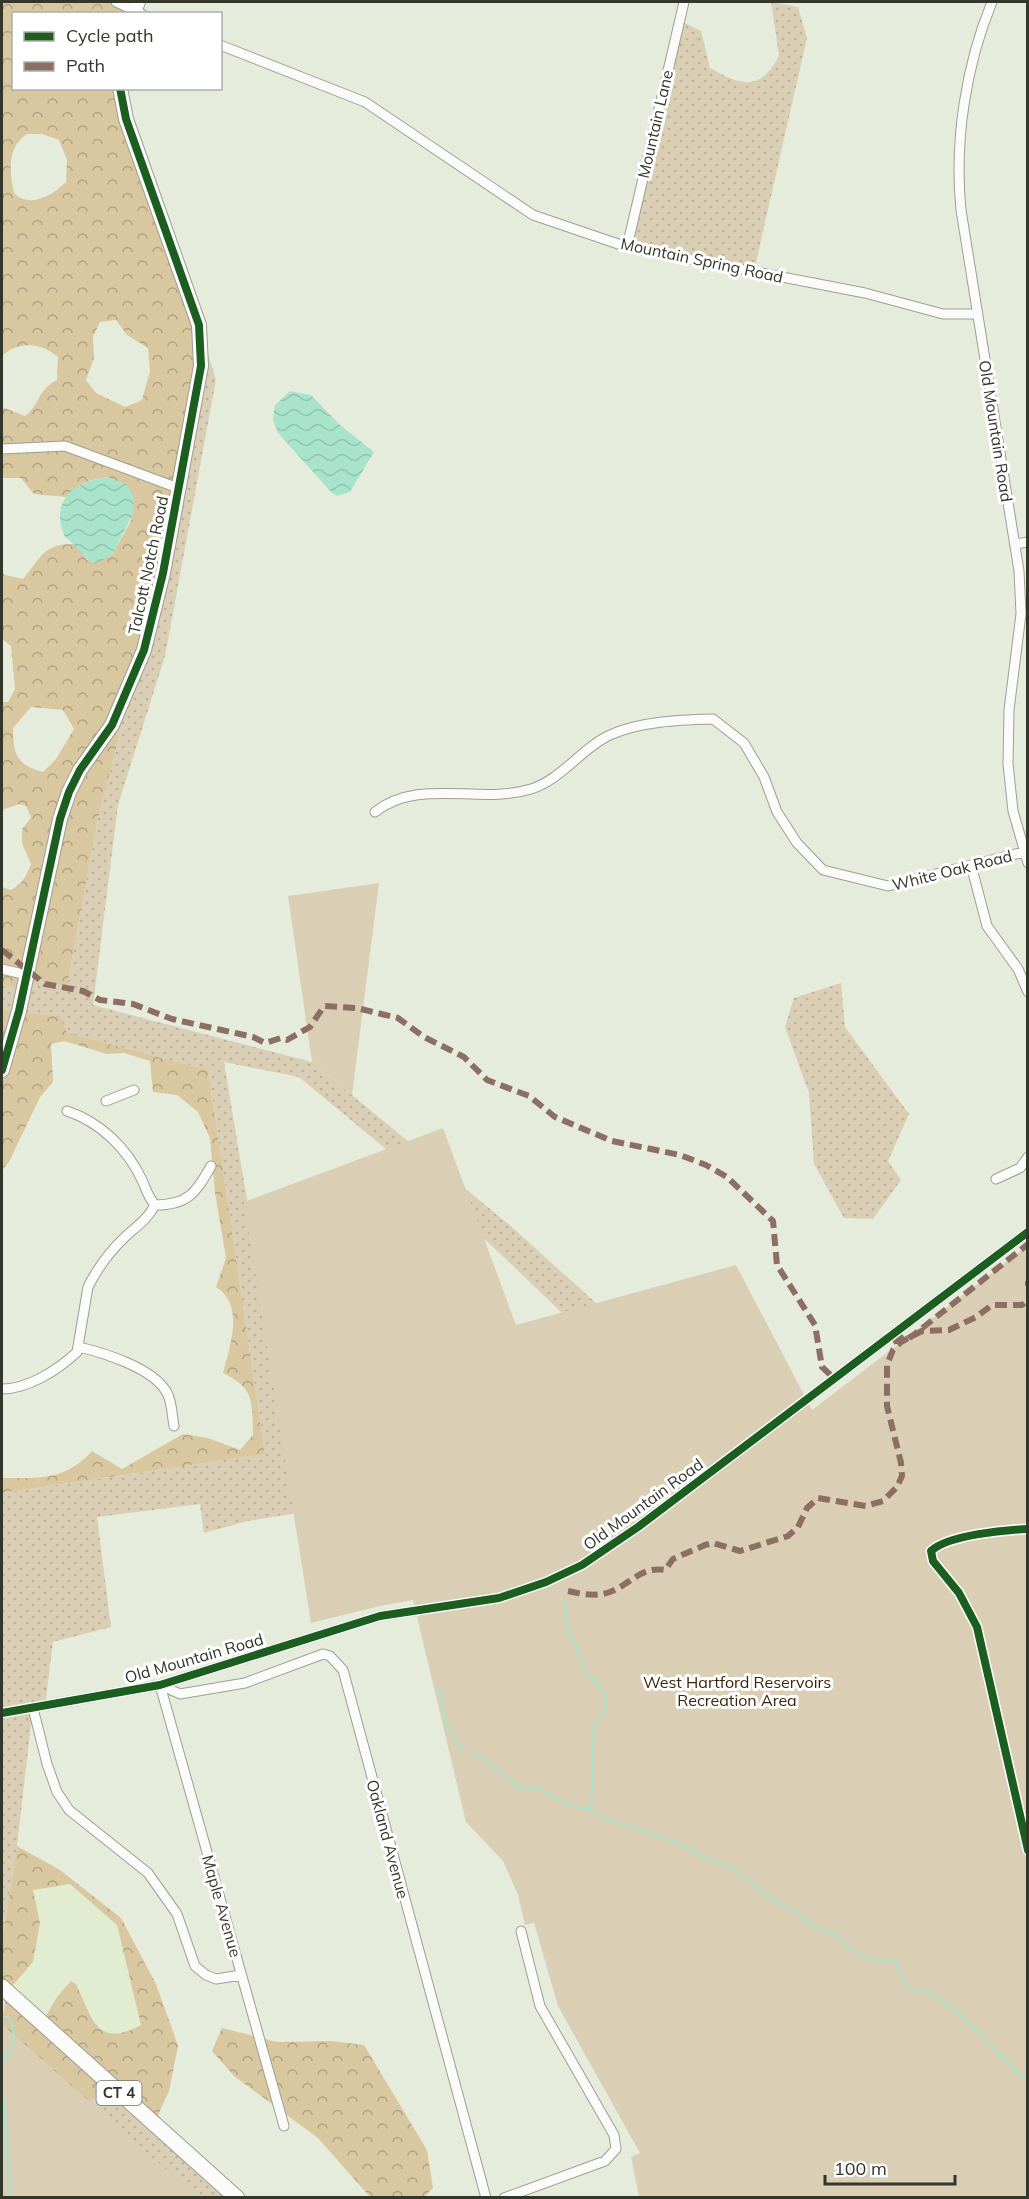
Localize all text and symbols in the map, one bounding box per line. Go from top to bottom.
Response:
legend [12,12,222,90]
text: Cycle path [66,24,153,47]
text: Path [66,54,105,77]
street label: Mountain Lane [633,68,677,180]
street label: Mountain Spring Road [619,233,785,287]
street label: Old Mountain Road [975,359,1017,503]
street label: Talcott Notch Road [124,494,172,636]
street label: White Oak Road [890,845,1014,895]
street label: Old Mountain Road [579,1454,707,1554]
street label: Old Mountain Road [122,1629,266,1687]
park label: West Hartford Reservoirs Recreation Area [643,1672,831,1710]
street label: Oakland Avenue [362,1777,414,1901]
street label: Maple Avenue [198,1853,246,1959]
road number: CT 4 [96,2081,142,2105]
scale bar [825,2148,956,2186]
text: 100 m [834,2157,887,2180]

